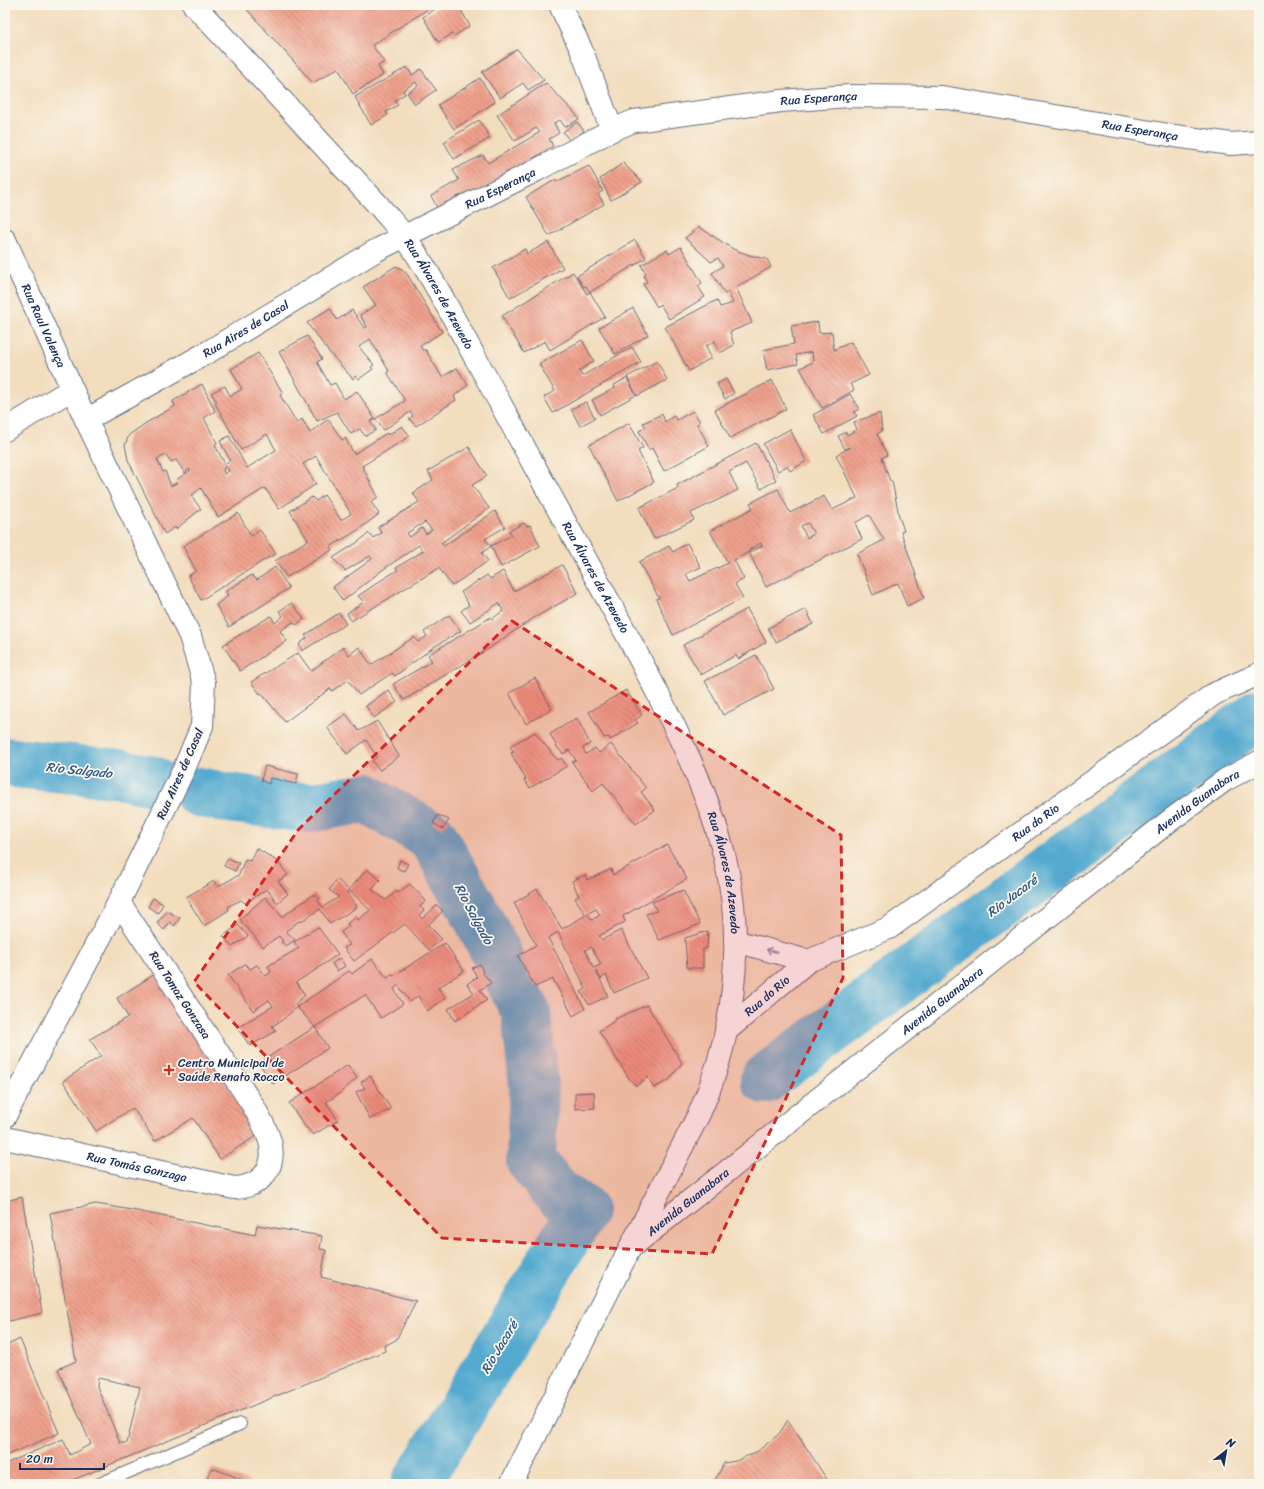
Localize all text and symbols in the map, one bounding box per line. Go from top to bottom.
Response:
street label: Rua Esperança [780,85,858,112]
street label: Rua Esperança [1100,113,1181,147]
street label: Rua Esperança [461,161,540,215]
street label: Rua Álvares de Azevedo [398,234,480,353]
street label: Rua Raul Valença [15,280,72,371]
street label: Rua Aires de Casal [199,294,294,364]
street label: Rua Álvares de Azevedo [556,518,635,637]
street label: Rua Aires de Casal [150,724,210,823]
water label: Rio Salgado [45,755,115,785]
street label: Avenida Guanabara [1149,763,1245,840]
street label: Rua do Rio [1007,797,1064,847]
street label: Rua Álvares de Azevedo [701,808,746,934]
water label: Rio Jacaré [981,868,1044,923]
water label: Rio Salgado [448,879,500,950]
street label: Rua Tomaz Gonzasa [143,946,217,1044]
one-way arrow [765,947,778,954]
street label: Avenida Guanabara [895,960,989,1041]
street label: Rua do Rio [739,970,795,1022]
place label: Centro Municipal de Saúde Renato Rocco [178,1052,285,1088]
marker: Centro Municipal de Saúde Renato Rocco [163,1064,175,1076]
street label: Rua Tomás Gonzaga [85,1145,189,1188]
street label: Avenida Guanabara [641,1162,735,1243]
water label: Rio Jacaré [474,1314,525,1378]
north arrow [1206,1431,1246,1471]
text: N [1222,1432,1239,1453]
scale bar [20,1445,104,1471]
text: 20 m [26,1448,53,1470]

